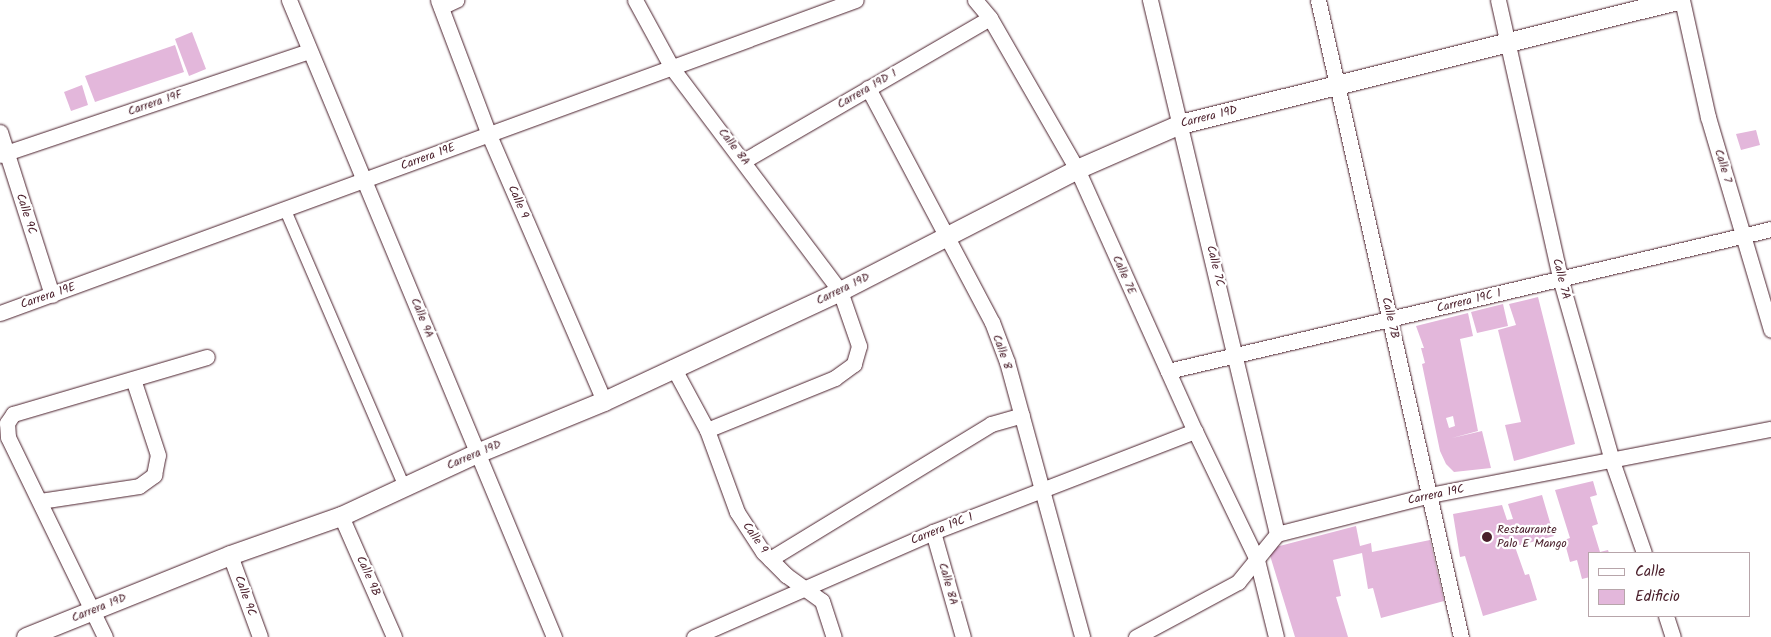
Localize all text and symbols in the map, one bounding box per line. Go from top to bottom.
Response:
street label: Carrera 19D 1 [835,66,899,112]
street label: Carrera 19F [126,87,184,119]
street label: Carrera 19D [1179,103,1239,131]
street label: Calle 8A [715,125,753,169]
street label: Carrera 19E [399,140,457,174]
street label: Calle 7 [1711,147,1735,185]
street label: Calle 9 [505,183,531,221]
street label: Calle 9C [13,192,39,236]
street label: Calle 7C [1203,244,1227,288]
street label: Calle 7E [1109,253,1139,297]
street label: Calle 7A [1549,257,1573,301]
street label: Carrera 19D [814,270,872,308]
street label: Carrera 19E [19,280,77,312]
street label: Carrera 19C 1 [1435,286,1503,316]
street label: Calle 9A [407,296,437,340]
street label: Calle 7B [1378,296,1402,340]
street label: Calle 8 [989,333,1015,371]
street label: Carrera 19D [445,437,503,473]
street label: Carrera 19C [1406,482,1466,508]
street label: Carrera 19C 1 [909,510,975,548]
street label: Calle 9 [739,520,771,556]
place label: Restaurante Palo E Mango [1497,523,1567,551]
marker: Restaurante Palo E Mango [1481,531,1493,543]
legend [1588,552,1751,617]
street label: Calle 9B [353,554,383,598]
text: Calle [1635,560,1665,584]
street label: Calle 8A [935,561,961,607]
street label: Calle 9C [231,574,259,618]
text: Edificio [1635,585,1680,609]
street label: Carrera 19D [69,590,129,626]

